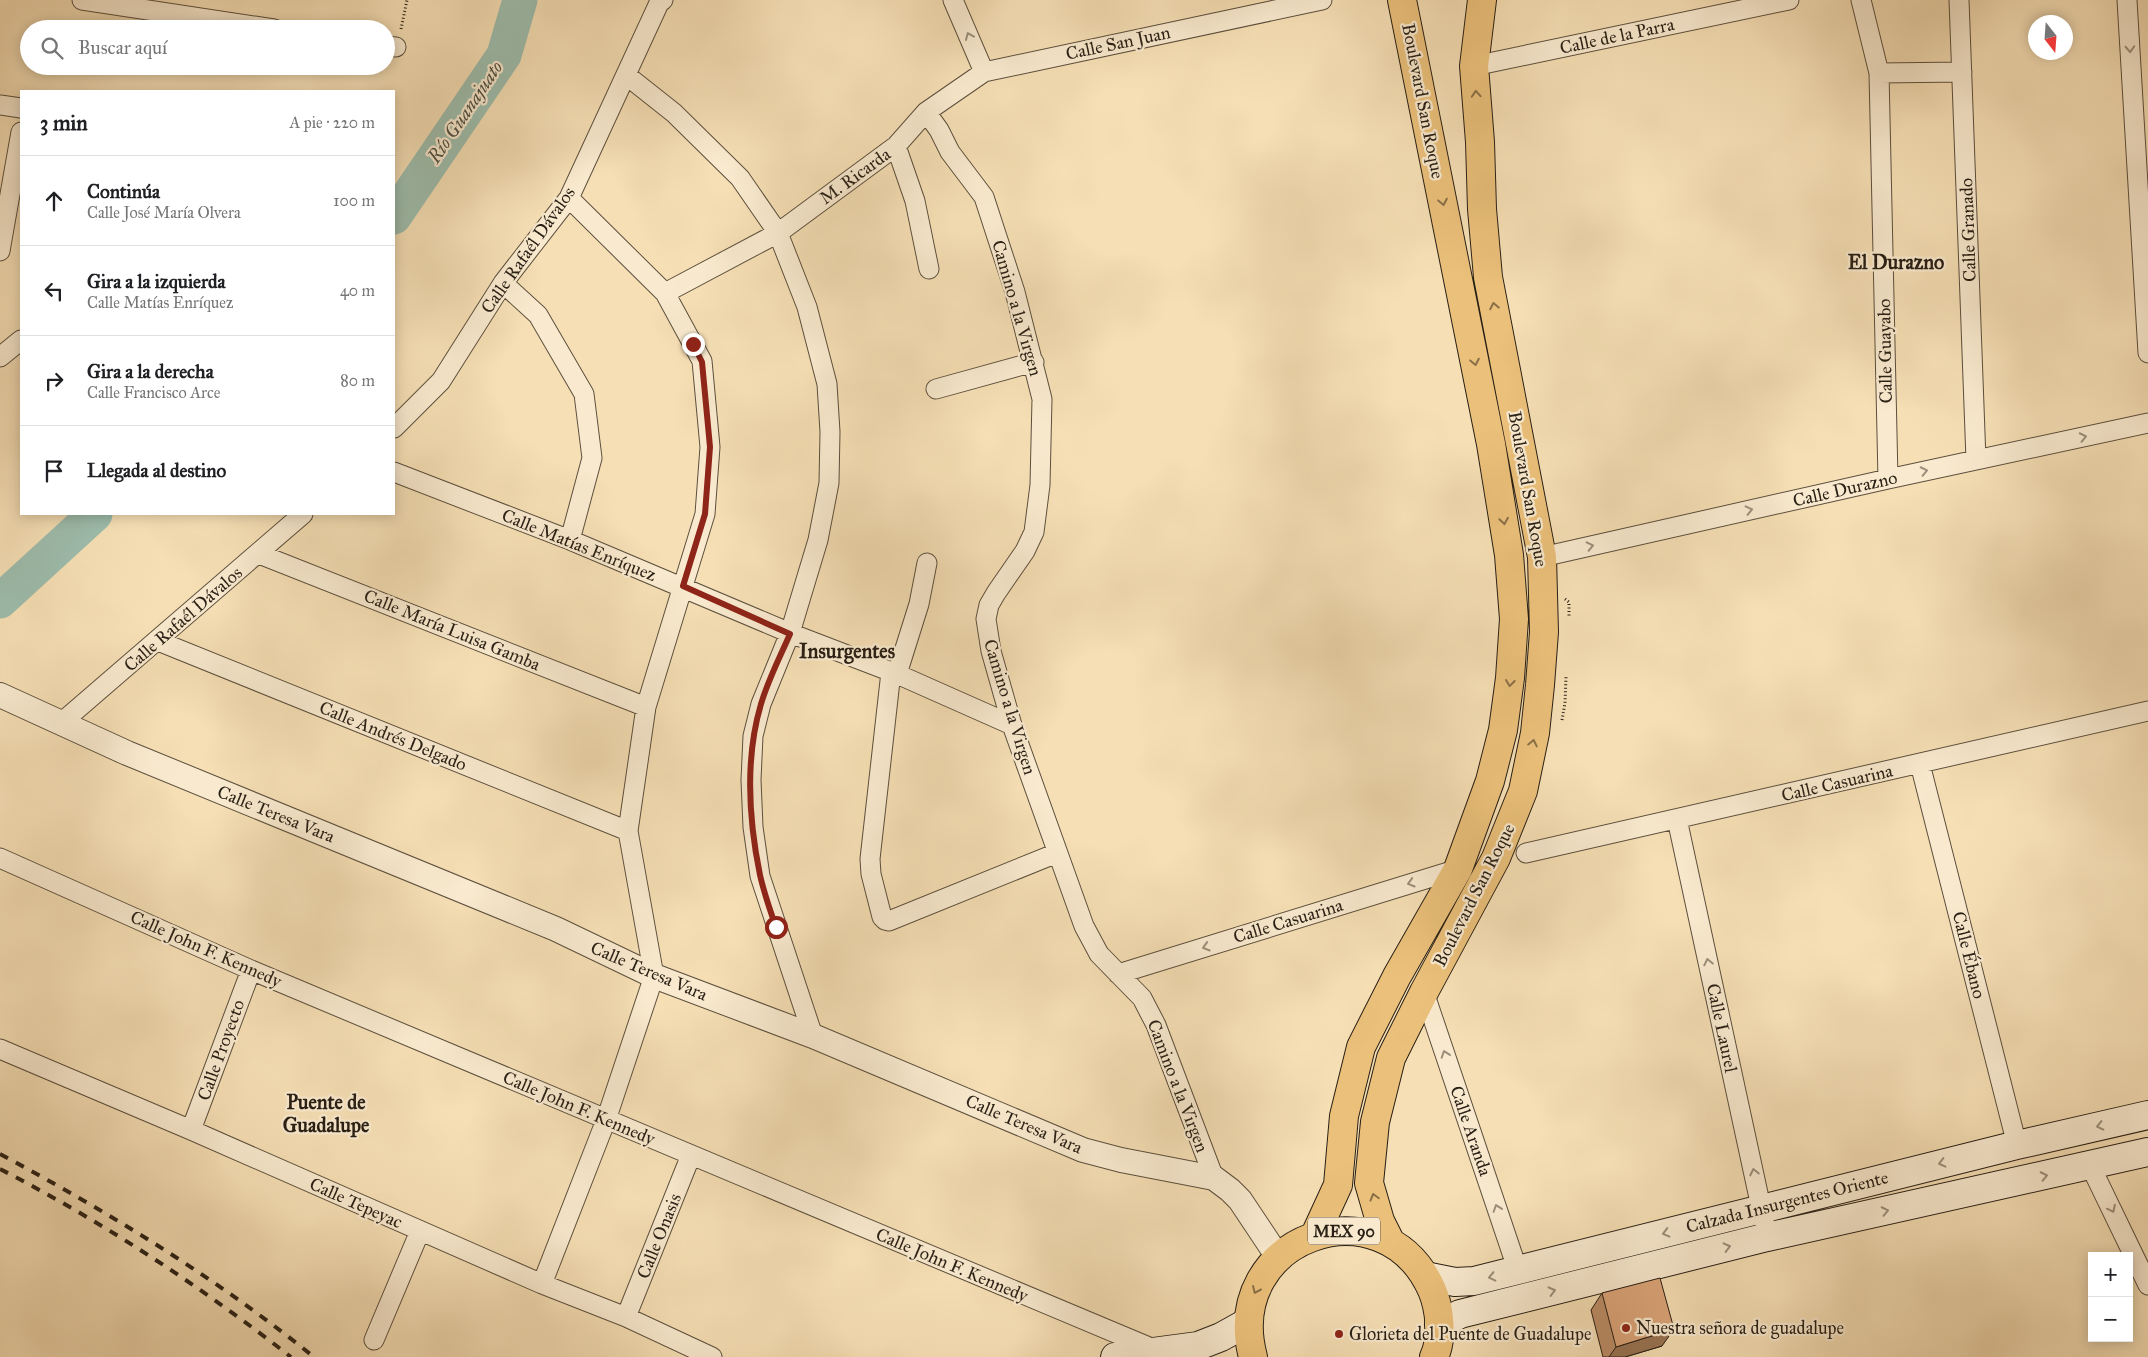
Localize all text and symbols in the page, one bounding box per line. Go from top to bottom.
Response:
street label: Calle de la Parra [1558,13,1677,59]
north arrow [2028,15,2073,60]
search box [20,20,395,75]
street label: Calle San Juan [1064,21,1173,66]
street label: Boulevard San Roque [1396,21,1449,181]
one-way arrow [964,32,975,41]
icon: search [38,34,66,62]
text: Buscar aquí [78,36,167,59]
one-way arrow [2125,45,2136,53]
water label: Río Guanajuato [422,57,508,168]
one-way arrow [1471,89,1482,97]
text: 3 min [40,110,88,136]
text: A pie · 220 m [289,113,375,132]
street label: M. Ricarda [815,143,895,209]
street label: Calle Granado [1955,178,1981,282]
text: Continúa [87,180,160,203]
street label: Calle Rafaél Dávalos [476,182,580,318]
icon: ahead [40,187,68,215]
text: 100 m [333,191,375,210]
one-way arrow [1437,198,1448,207]
text: Calle José María Olvera [87,203,241,222]
street label: Camino a la Virgen [986,237,1047,379]
district label: El Durazno [1848,250,1944,274]
text: Gira a la izquierda [87,270,226,293]
icon: left [40,277,68,305]
text: 40 m [340,281,375,300]
text: Calle Matías Enríquez [87,293,233,312]
street label: Calle Guayabo [1873,298,1897,404]
one-way arrow [1489,301,1500,310]
route end [682,333,705,356]
one-way arrow [1469,357,1479,366]
text: Gira a la derecha [87,360,214,383]
icon: right [40,367,68,395]
text: 80 m [340,371,375,390]
text: Calle Francisco Arce [87,383,220,402]
street label: Boulevard San Roque [1502,409,1553,569]
one-way arrow [2079,432,2088,443]
icon: arrive [40,457,68,485]
text: Llegada al destino [87,459,226,482]
street label: Calle Durazno [1791,466,1899,512]
one-way arrow [1920,466,1929,477]
street label: Calle Matías Enríquez [498,504,659,587]
one-way arrow [1744,505,1753,516]
one-way arrow [1498,517,1508,526]
one-way arrow [1586,541,1595,552]
street label: Calle Rafaél Dávalos [119,562,247,676]
street label: Calle María Luisa Gamba [361,585,544,676]
street label: Camino a la Virgen [978,637,1041,778]
district label: Insurgentes [799,639,896,664]
one-way arrow [1505,680,1516,688]
street label: Calle Andrés Delgado [316,696,470,777]
one-way arrow [1527,738,1538,747]
street label: Calle Casuarina [1779,759,1895,806]
street label: Calle Teresa Vara [214,780,338,848]
street label: Boulevard San Roque [1428,820,1520,971]
one-way arrow [1407,877,1416,887]
street label: Calle Casuarina [1230,894,1346,948]
street label: Calle John F. Kennedy [127,906,286,993]
street label: Calle Ébano [1948,909,1992,1001]
route start [765,916,788,939]
street label: Calle Teresa Vara [587,937,711,1006]
one-way arrow [1202,941,1210,951]
one-way arrow [1703,958,1714,966]
street label: Calle Laurel [1702,981,1742,1075]
street label: Calle Proyecto [193,997,249,1103]
street label: Camino a la Virgen [1142,1017,1214,1156]
one-way arrow [1441,1051,1451,1059]
street label: Calle John F. Kennedy [499,1066,659,1151]
street label: Calle Aranda [1445,1083,1497,1179]
district label: Puente de Guadalupe [283,1090,370,1138]
street label: Calle Teresa Vara [962,1090,1086,1159]
one-way arrow [2096,1120,2105,1131]
one-way arrow [1938,1157,1947,1168]
street label: Calzada Insurgentes Oriente [1684,1166,1891,1239]
one-way arrow [1749,1168,1760,1177]
one-way arrow [2040,1171,2048,1182]
street label: Calle Tepeyac [306,1173,406,1233]
street label: Calle Onasis [632,1190,686,1282]
one-way arrow [1369,1194,1379,1202]
one-way arrow [2105,1204,2116,1213]
one-way arrow [1492,1205,1502,1213]
one-way arrow [1881,1206,1890,1217]
road number: MEX 90 [1308,1218,1380,1244]
street label: Calle John F. Kennedy [872,1223,1032,1308]
one-way arrow [1662,1227,1671,1237]
one-way arrow [1722,1242,1731,1253]
map controls [2088,1252,2133,1342]
button: + [2088,1252,2133,1297]
one-way arrow [1487,1271,1496,1282]
one-way arrow [1251,1285,1262,1294]
one-way arrow [1548,1286,1557,1297]
button: − [2088,1297,2133,1342]
place label: Nuestra señora de guadalupe [1636,1317,1844,1340]
marker: Nuestra señora de guadalupe [1620,1322,1632,1334]
place label: Glorieta del Puente de Guadalupe [1349,1323,1591,1345]
marker: Glorieta del Puente de Guadalupe [1333,1328,1345,1340]

